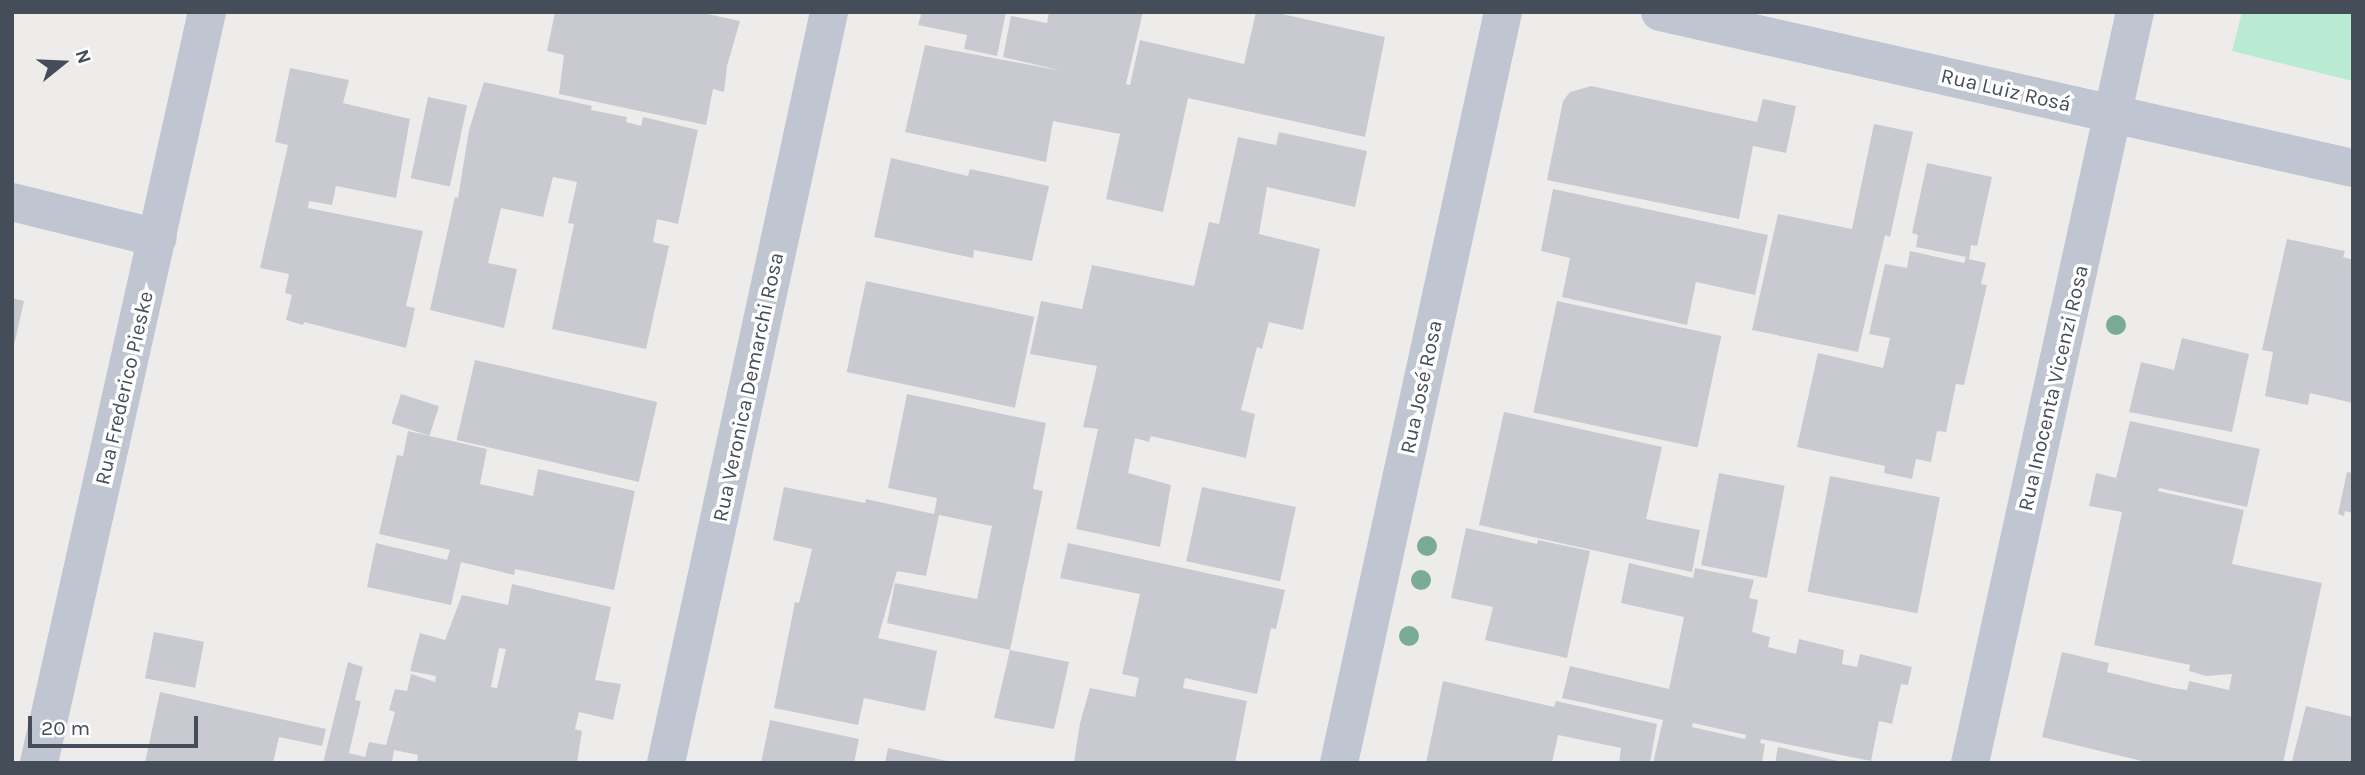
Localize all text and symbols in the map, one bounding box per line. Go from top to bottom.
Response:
north arrow [28,28,98,98]
text: N [70,47,96,66]
street label: Rua Luiz Rosá [1938,63,2074,117]
street label: Rua Veronica Demarchi Rosa [707,250,789,524]
street label: Rua Inocenta Vicenzi Rosa [2012,263,2094,513]
street label: Rua Frederico Pieske [89,289,159,487]
street label: Rua José Rosa [1395,318,1447,456]
scale bar [32,702,201,746]
text: 20 m [41,716,90,740]

